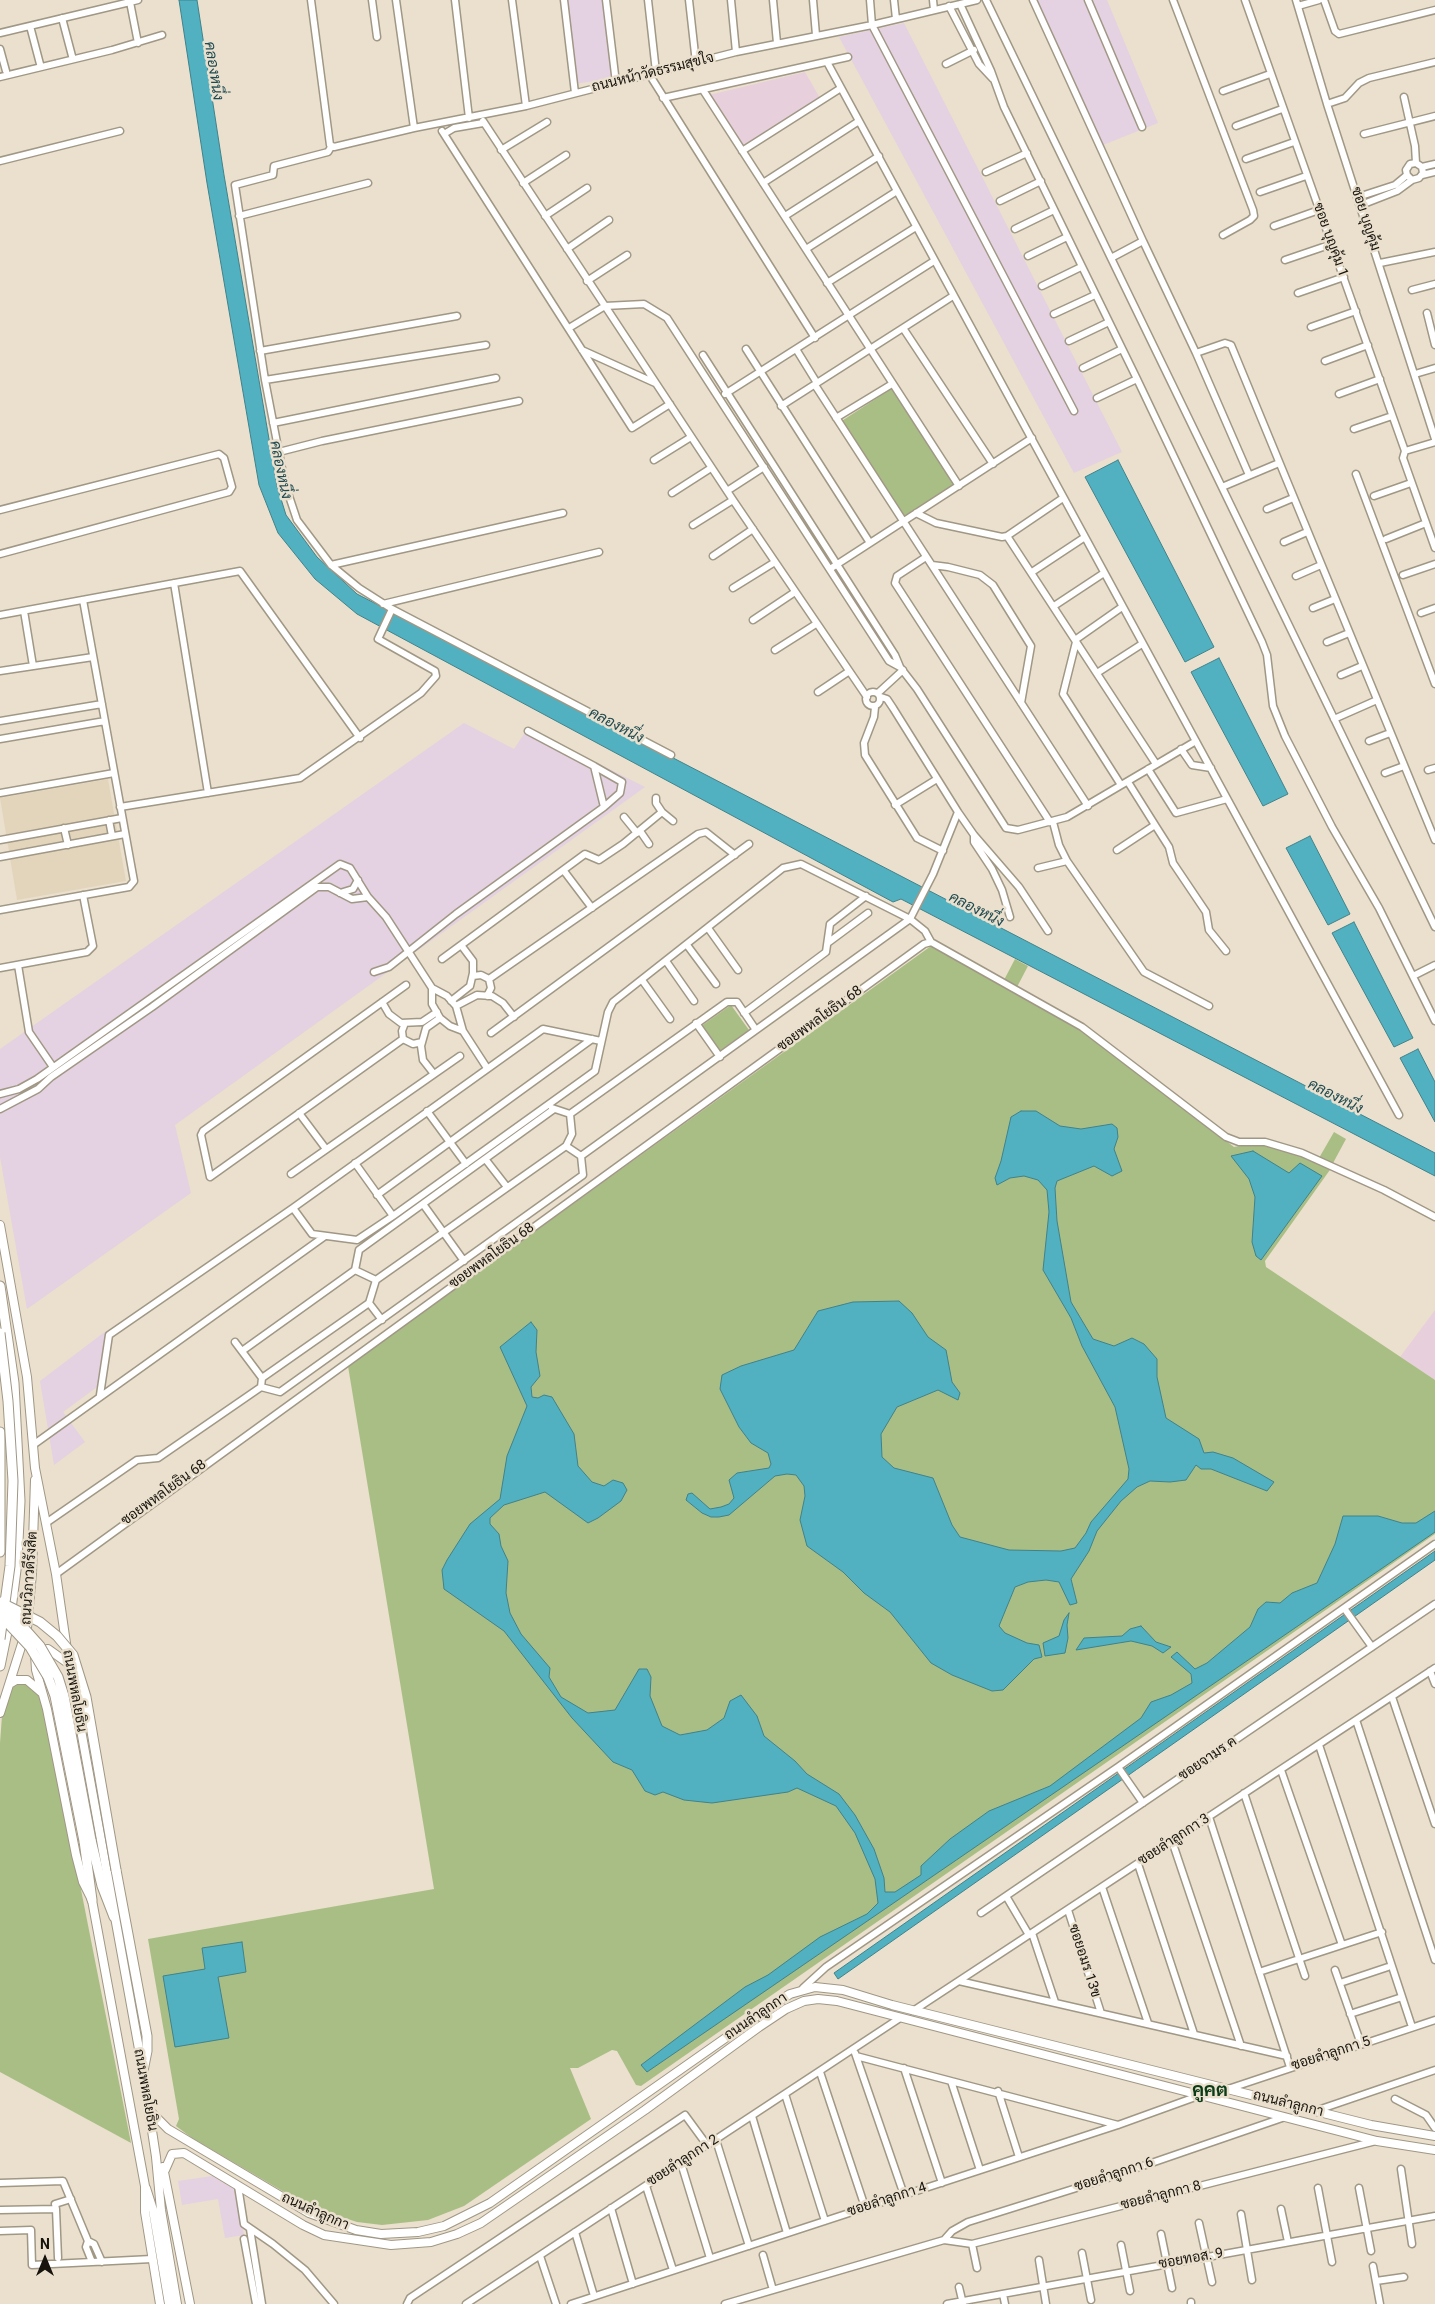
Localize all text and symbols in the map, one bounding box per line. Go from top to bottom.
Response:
water label: คลองหนึ่ง [199,40,227,102]
street label: ถนนหน้าวัดธรรมสุขใจ [590,50,716,96]
street label: ซอย บุญคุ้ม [1347,185,1383,253]
street label: ซอย บุญคุ้ม 1 [1309,201,1351,279]
water label: คลองหนึ่ง [265,439,295,501]
water label: คลองหนึ่ง [586,704,646,748]
water label: คลองหนึ่ง [946,889,1006,931]
street label: ซอยพหลโยธิน 68 [774,983,866,1055]
water label: คลองหนึ่ง [1305,1076,1365,1118]
street label: ซอยพหลโยธิน 68 [446,1220,538,1292]
street label: ซอยพหลโยธิน 68 [118,1457,210,1529]
street label: ถนนวิภาวดีรังสิต [18,1531,42,1625]
street label: ถนนพหลโยธิน [59,1649,89,1733]
street label: ซอยจามร ค [1176,1733,1240,1785]
street label: ซอยลำลูกกา 3 [1135,1811,1213,1869]
street label: ซอยอมร 13ข [1064,1922,1104,2000]
street label: ถนนลำลูกกา [721,1990,791,2044]
street label: ซอยลำลูกกา 5 [1289,2033,1373,2075]
street label: ถนนพหลโยธิน [130,2048,160,2132]
district label: คูคต [1192,2080,1228,2102]
street label: ถนนลำลูกกา [1251,2087,1325,2121]
street label: ซอยลำลูกกา 2 [644,2132,722,2190]
street label: ซอยลำลูกกา 6 [1072,2154,1156,2196]
street label: ซอยลำลูกกา 8 [1119,2178,1203,2214]
street label: ซอยลำลูกกา 4 [845,2179,929,2221]
street label: ถนนลำลูกกา [279,2190,351,2234]
north arrow [20,2234,70,2284]
text: N [40,2236,50,2252]
street label: ซอยทอส. 9 [1157,2245,1225,2273]

